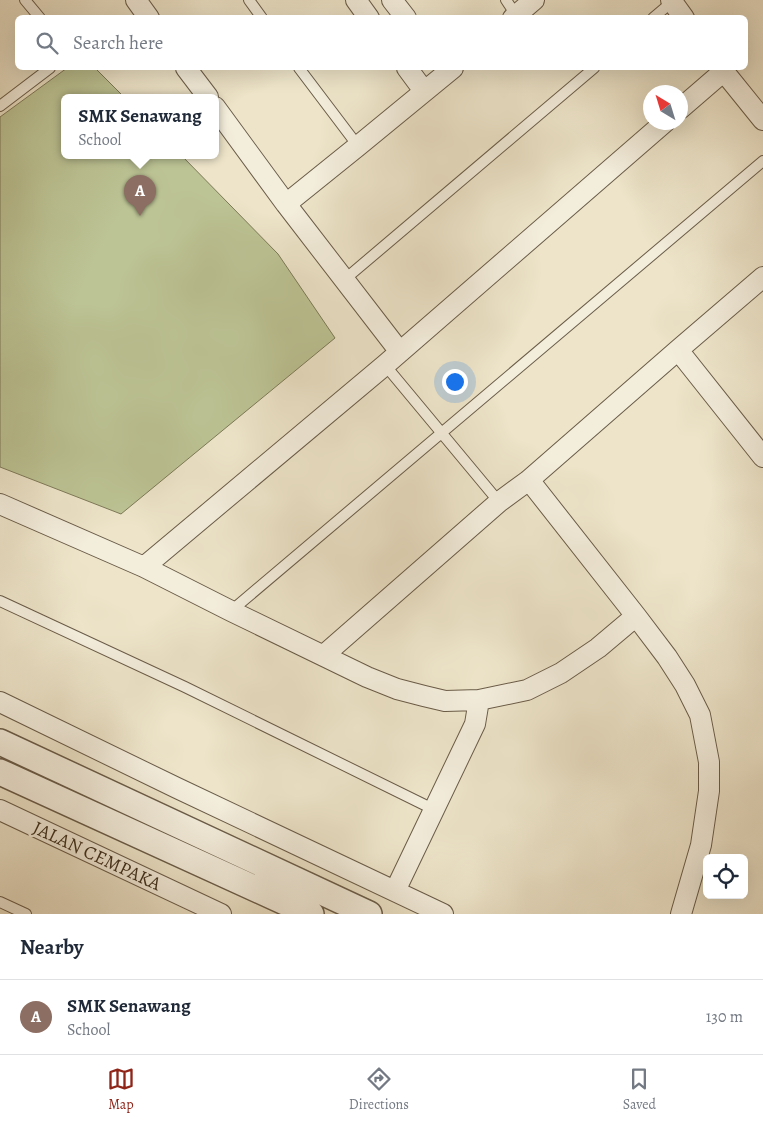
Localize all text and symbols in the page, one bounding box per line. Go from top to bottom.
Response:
search box [15,15,748,70]
icon: search [33,29,61,57]
text: Search here [73,30,163,56]
north arrow [643,85,688,130]
popup [61,94,219,159]
text: SMK Senawang [78,103,202,129]
text: School [78,129,122,151]
pin: A [124,175,156,216]
your location [442,369,468,395]
street label: JALAN CEMPAKA [29,815,166,897]
map controls [703,854,748,899]
button: locate [703,854,748,899]
text: Nearby [20,933,83,961]
text: SMK Senawang [67,993,191,1019]
text: A [31,1006,41,1028]
text: 130 m [706,1006,743,1028]
text: School [67,1019,110,1041]
tab: Map [107,1065,135,1114]
tab: Directions [349,1065,409,1114]
tab: Saved [623,1065,656,1114]

